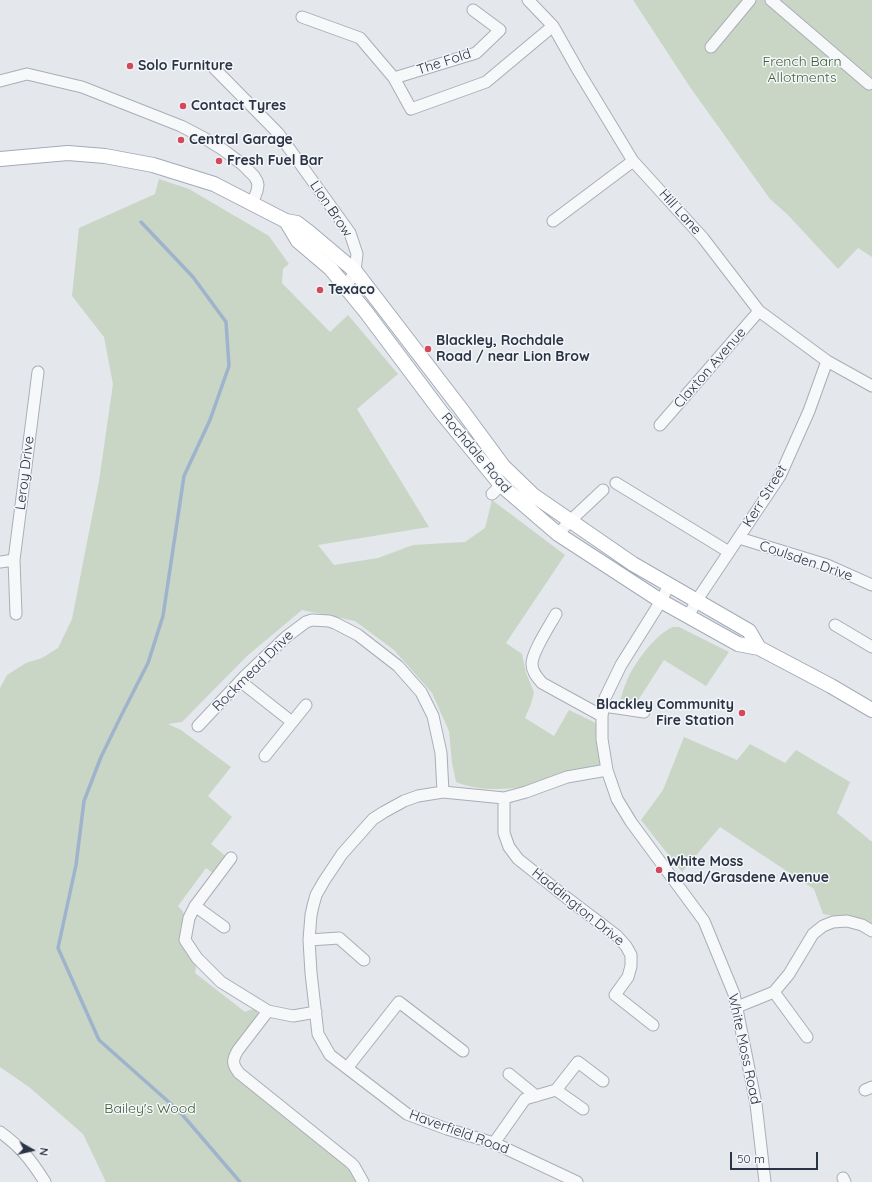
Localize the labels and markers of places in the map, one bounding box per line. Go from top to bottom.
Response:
place label: Solo Furniture [138,58,233,74]
marker: Solo Furniture [125,61,135,71]
place label: Contact Tyres [191,98,286,114]
marker: Contact Tyres [178,101,188,111]
place label: Central Garage [189,132,293,148]
marker: Central Garage [176,135,186,145]
place label: Fresh Fuel Bar [227,153,324,169]
marker: Fresh Fuel Bar [214,156,224,166]
place label: Texaco [328,282,375,298]
marker: Texaco [315,285,325,295]
place label: Blackley, Rochdale Road / near Lion Brow [436,333,590,366]
marker: Blackley, Rochdale Road / near Lion Brow [423,344,433,354]
place label: Blackley Community Fire Station [596,697,734,730]
marker: Blackley Community Fire Station [737,708,747,718]
place label: White Moss Road/Grasdene Avenue [667,854,829,886]
marker: White Moss Road/Grasdene Avenue [654,865,664,875]

